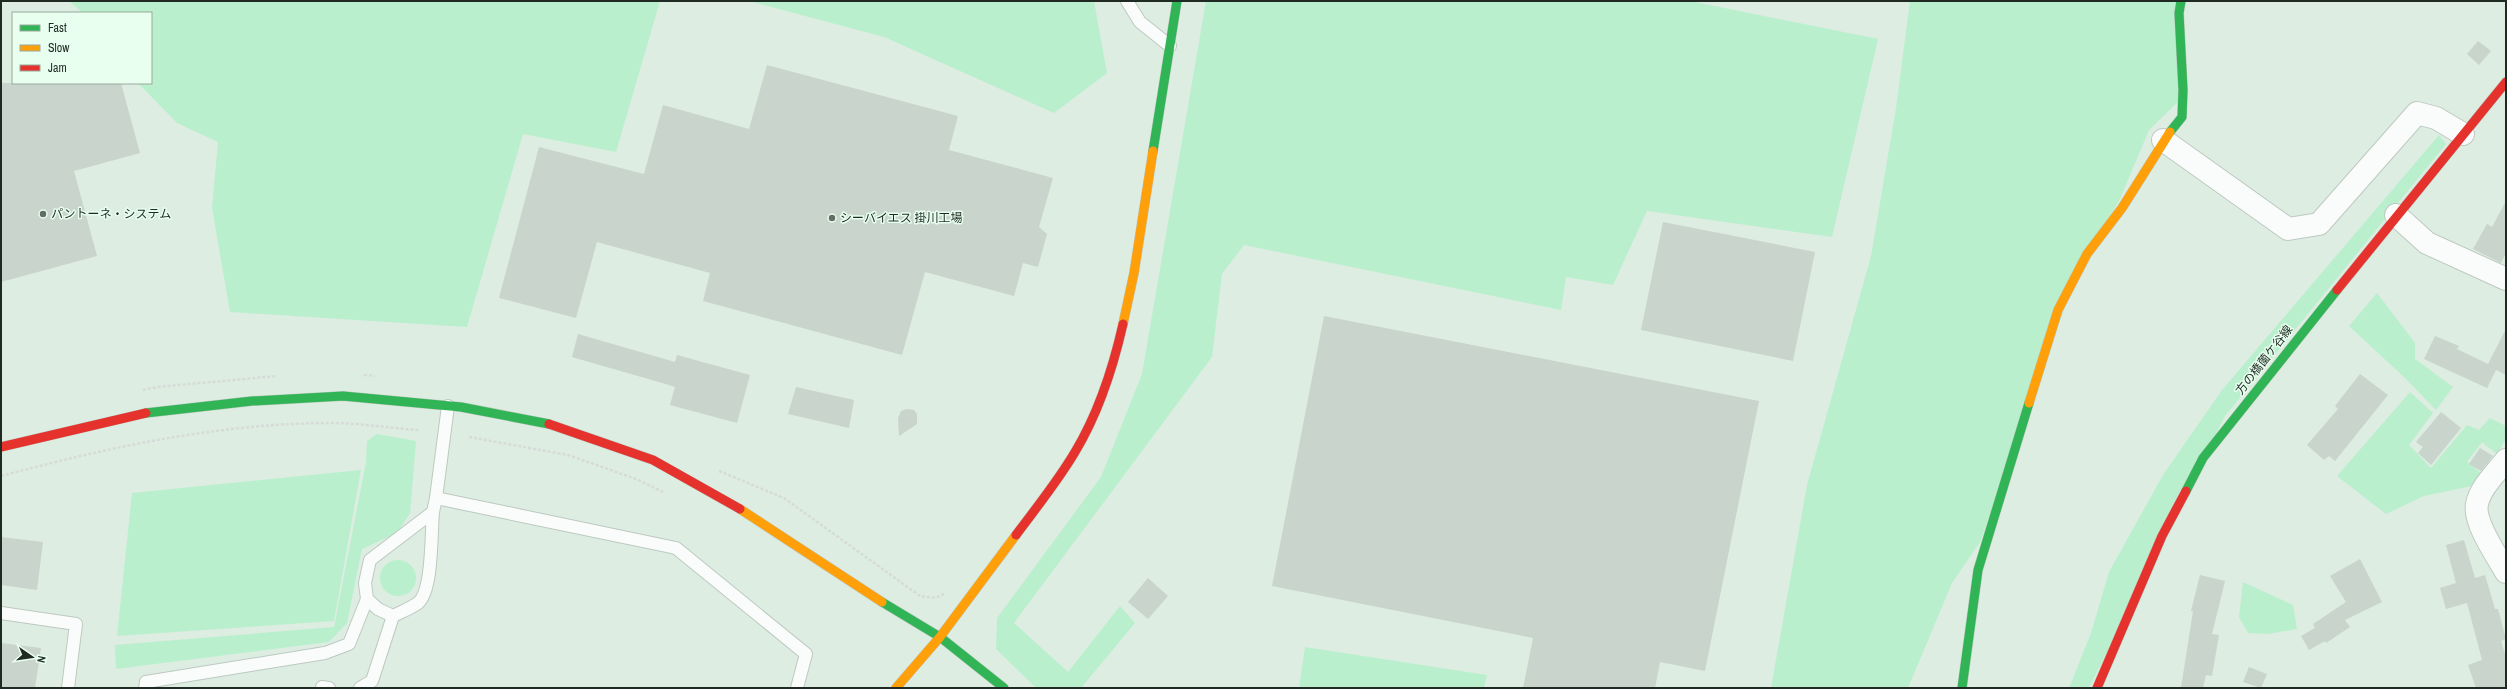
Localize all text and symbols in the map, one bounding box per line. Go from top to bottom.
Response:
legend [12,12,152,84]
text: Fast [48,20,67,36]
text: Slow [48,40,70,56]
text: Jam [48,60,67,76]
place label: パントーネ・システム [51,206,171,222]
marker: パントーネ・システム [38,209,48,219]
place label: シーバイエス 掛川工場 [840,210,963,226]
marker: シーバイエス 掛川工場 [827,213,837,223]
street label: 方の橋薗ケ谷線 [2232,322,2296,398]
north arrow [12,637,52,677]
text: N [34,655,49,664]

